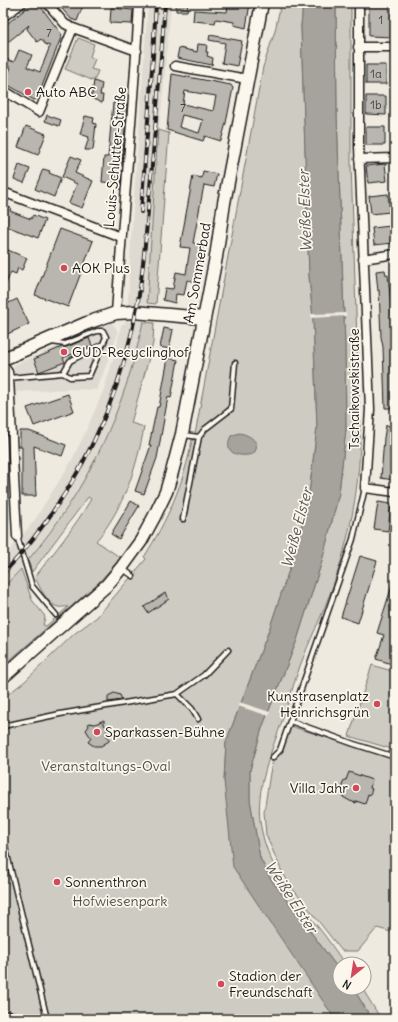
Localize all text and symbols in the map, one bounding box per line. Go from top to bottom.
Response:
house number: 1 [379,12,383,27]
house number: 7 [46,25,52,40]
house number: 1a [370,66,382,81]
place label: Auto ABC [36,83,96,101]
street label: Louis-Schlutter-Straße [100,86,130,228]
marker: Auto ABC [23,87,33,97]
house number: 1b [370,97,382,112]
house number: 7 [180,100,186,115]
water label: Weiße Elster [294,168,315,253]
street label: Am Sommerbad [179,221,215,325]
place label: AOK Plus [72,259,130,277]
marker: AOK Plus [59,263,69,273]
street label: Tschaikowskistraße [345,328,363,450]
place label: GUD-Recyclinghof [72,343,189,361]
marker: GUD-Recyclinghof [59,347,69,357]
water label: Weiße Elster [277,484,317,570]
place label: Kunstrasenplatz Heinrichsgrün [267,687,369,721]
marker: Kunstrasenplatz Heinrichsgrün [372,699,382,709]
place label: Sparkassen-Bühne [105,723,225,741]
marker: Sparkassen-Bühne [92,727,102,737]
park label: Veranstaltungs-Oval [41,757,171,775]
place label: Villa Jahr [290,779,348,797]
marker: Villa Jahr [351,783,361,793]
water label: Weiße Elster [261,857,323,938]
place label: Sonnenthron [65,873,147,891]
marker: Sonnenthron [52,877,62,887]
park label: Hofwiesenpark [73,892,167,910]
north arrow [332,956,372,996]
place label: Stadion der Freundschaft [229,967,313,1001]
text: N [340,977,354,993]
marker: Stadion der Freundschaft [216,979,226,989]

